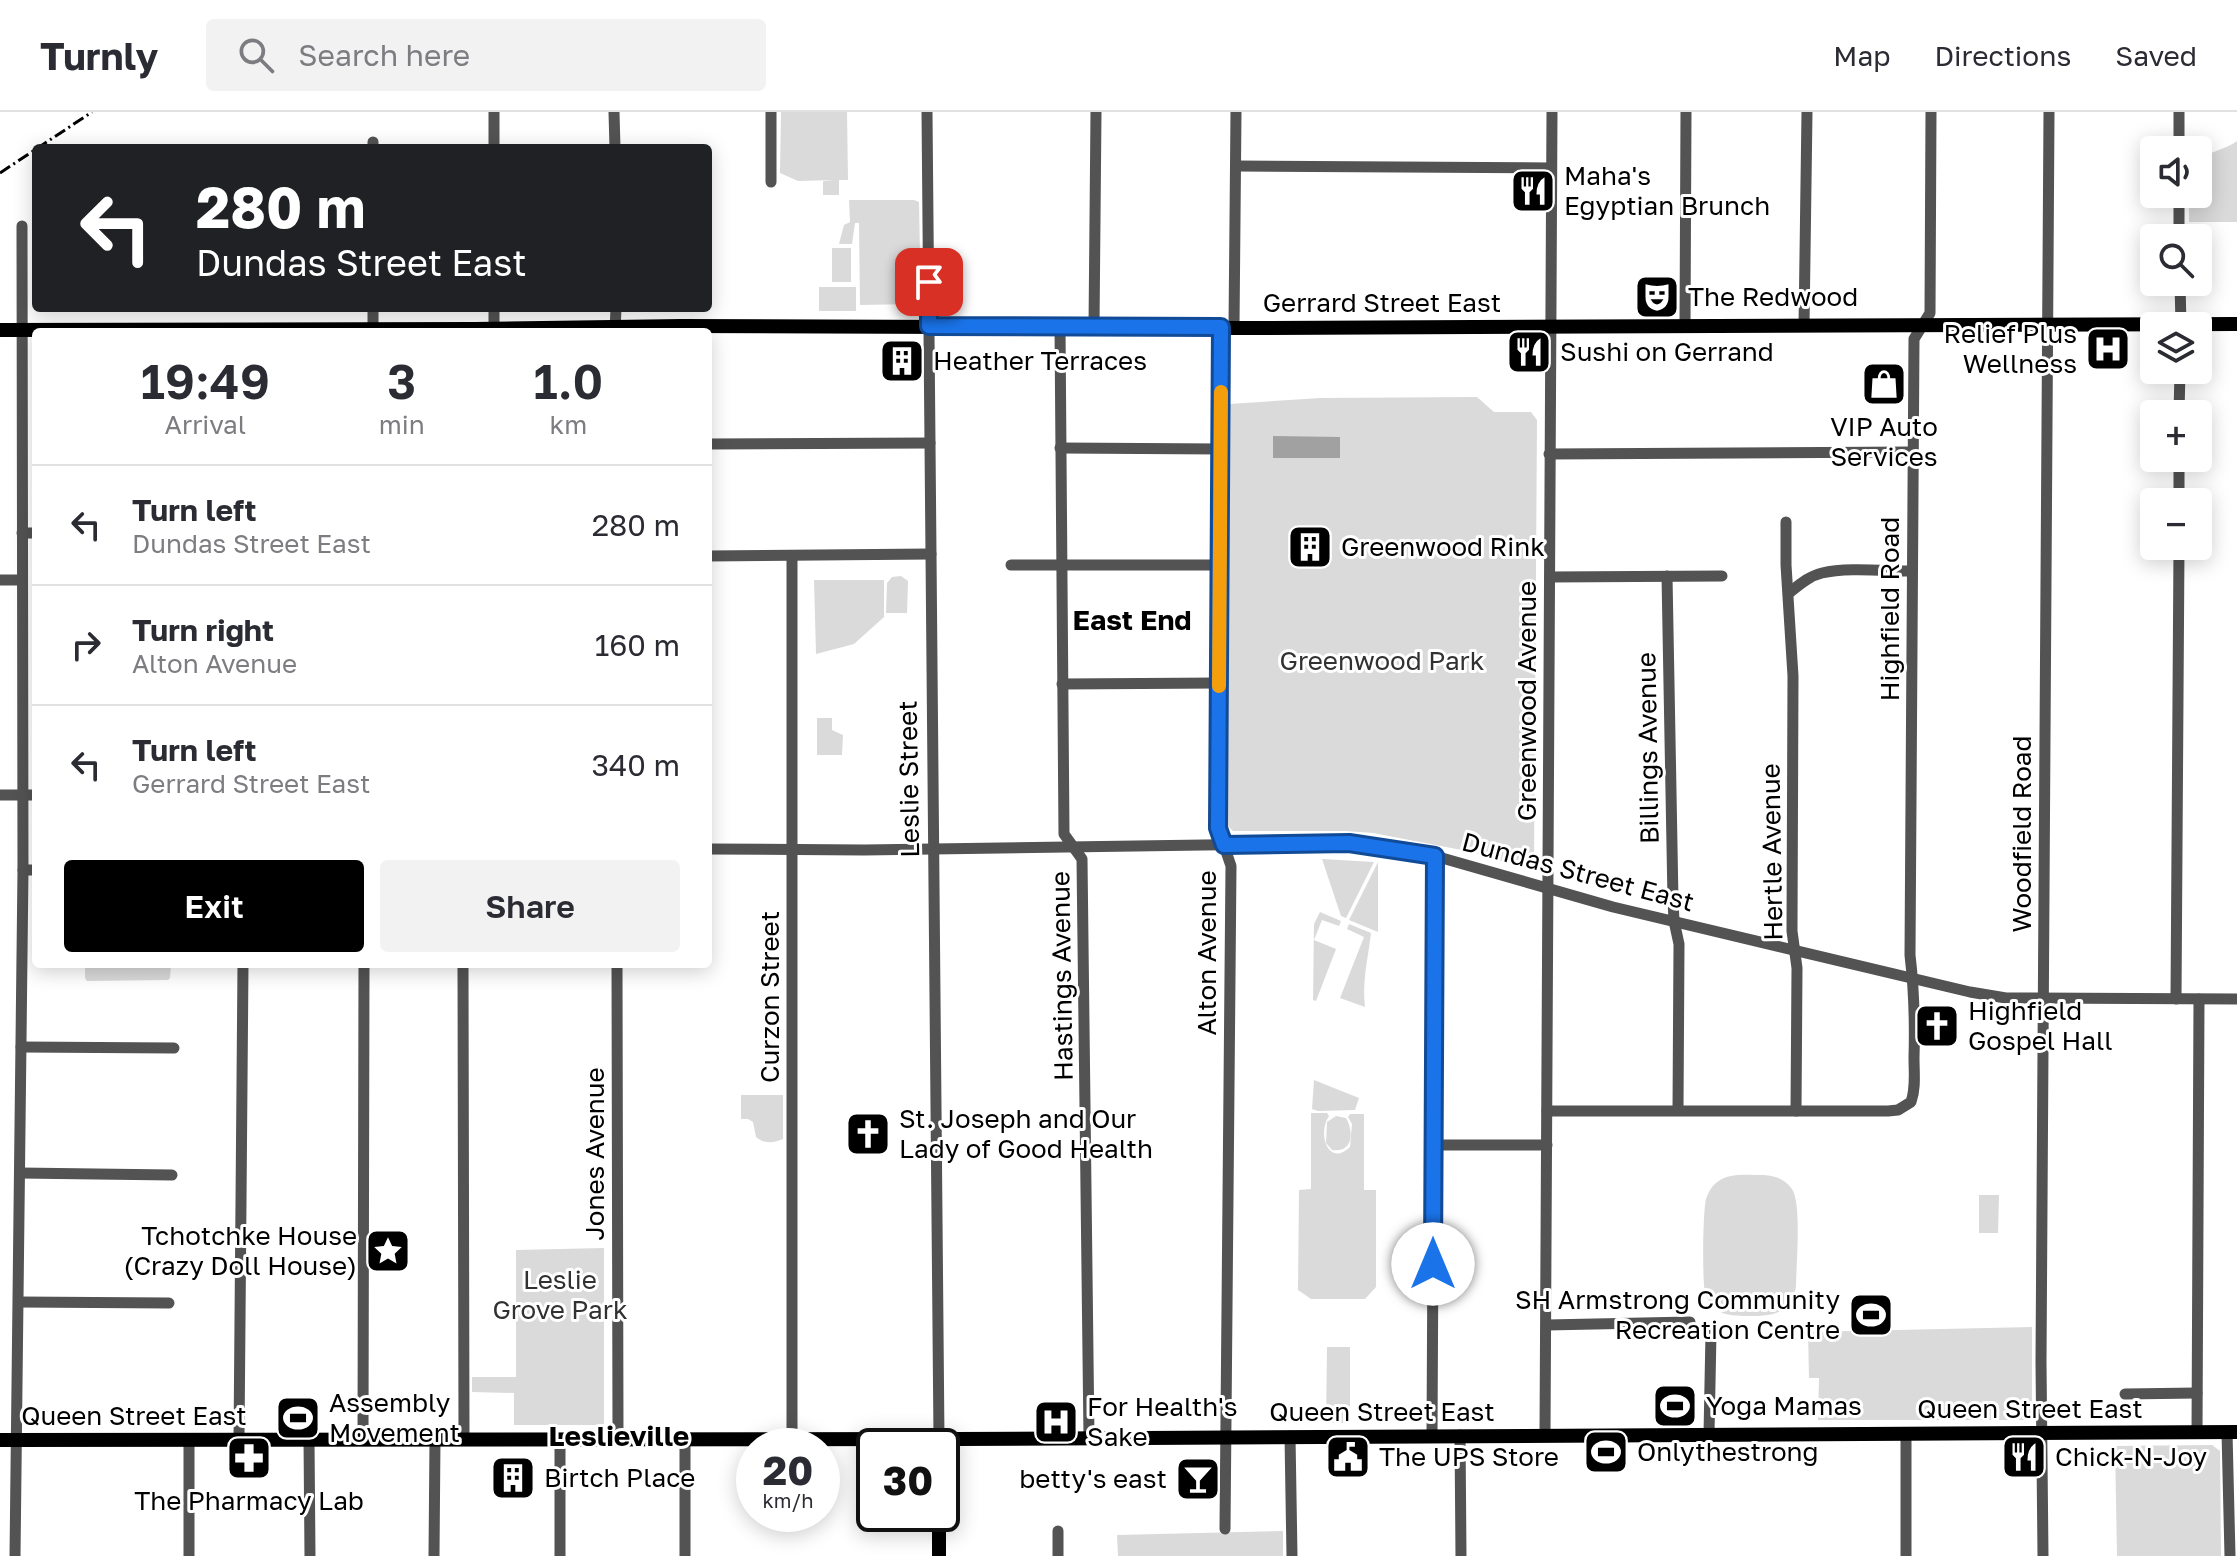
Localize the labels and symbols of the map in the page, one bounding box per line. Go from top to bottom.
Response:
place label: Maha's Egyptian Brunch [1564,160,1770,221]
restaurant icon: Maha's Egyptian Brunch [1509,167,1557,215]
pin [895,248,963,316]
theatre icon: The Redwood [1633,273,1681,321]
place label: The Redwood [1688,281,1858,312]
street label: Gerrard Street East [1263,287,1501,318]
place label: Relief Plus Wellness [1944,318,2077,379]
hospital icon: Relief Plus Wellness [2084,325,2132,373]
restaurant icon: Sushi on Gerrand [1505,328,1553,376]
place label: Sushi on Gerrand [1560,336,1774,367]
building icon: Heather Terraces [878,337,926,385]
place label: Heather Terraces [933,345,1147,376]
shop icon: VIP Auto Services [1860,360,1908,408]
place label: VIP Auto Services [1830,411,1938,472]
street label: Highfield Road [1874,517,1905,701]
building icon: Greenwood Rink [1286,523,1334,571]
place label: Greenwood Rink [1341,531,1545,562]
street label: Greenwood Avenue [1511,581,1542,821]
district label: East End [1072,603,1192,636]
park label: Greenwood Park [1280,645,1485,676]
street label: Billings Avenue [1630,652,1665,844]
street label: Leslie Street [892,700,925,858]
street label: Woodfield Road [2006,736,2037,932]
street label: Hertle Avenue [1754,763,1789,941]
street label: Dundas Street East [1459,826,1697,917]
street label: Hastings Avenue [1044,871,1079,1081]
street label: Alton Avenue [1191,871,1222,1035]
street label: Curzon Street [754,911,785,1083]
place label: Highfield Gospel Hall [1968,995,2113,1056]
church icon: Highfield Gospel Hall [1913,1002,1961,1050]
street label: Jones Avenue [579,1067,610,1241]
place label: St. Joseph and Our Lady of Good Health [899,1103,1153,1164]
church icon: St. Joseph and Our Lady of Good Health [844,1110,892,1158]
place label: Tchotchke House (Crazy Doll House) [124,1220,357,1281]
position arrow [1391,1222,1475,1306]
place icon: Tchotchke House (Crazy Doll House) [364,1227,412,1275]
park label: Leslie Grove Park [492,1264,628,1325]
place label: SH Armstrong Community Recreation Centre [1515,1284,1840,1345]
sports icon: SH Armstrong Community Recreation Centre [1847,1291,1895,1339]
sports icon: Yoga Mamas [1651,1382,1699,1430]
place label: Assembly Movement [329,1387,460,1448]
place label: Yoga Mamas [1706,1390,1862,1421]
place label: For Health's Sake [1087,1391,1237,1452]
street label: Queen Street East [1917,1393,2143,1424]
sports icon: Assembly Movement [274,1394,322,1442]
street label: Queen Street East [1269,1396,1495,1427]
hospital icon: For Health's Sake [1032,1398,1080,1446]
street label: Queen Street East [21,1400,247,1431]
district label: Leslieville [549,1419,689,1452]
speed limit sign: 30 [856,1428,960,1532]
sports icon: Onlythestrong [1582,1428,1630,1476]
public building icon: The UPS Store [1324,1433,1372,1481]
restaurant icon: Chick-N-Joy [2000,1433,2048,1481]
pharmacy icon: The Pharmacy Lab [225,1434,273,1482]
place label: Onlythestrong [1637,1436,1818,1467]
place label: The UPS Store [1379,1441,1559,1472]
place label: Chick-N-Joy [2055,1441,2207,1472]
building icon: Birtch Place [489,1454,537,1502]
bar icon: betty's east [1174,1455,1222,1503]
place label: Birtch Place [544,1462,695,1493]
place label: betty's east [1019,1463,1167,1494]
place label: The Pharmacy Lab [134,1485,364,1516]

